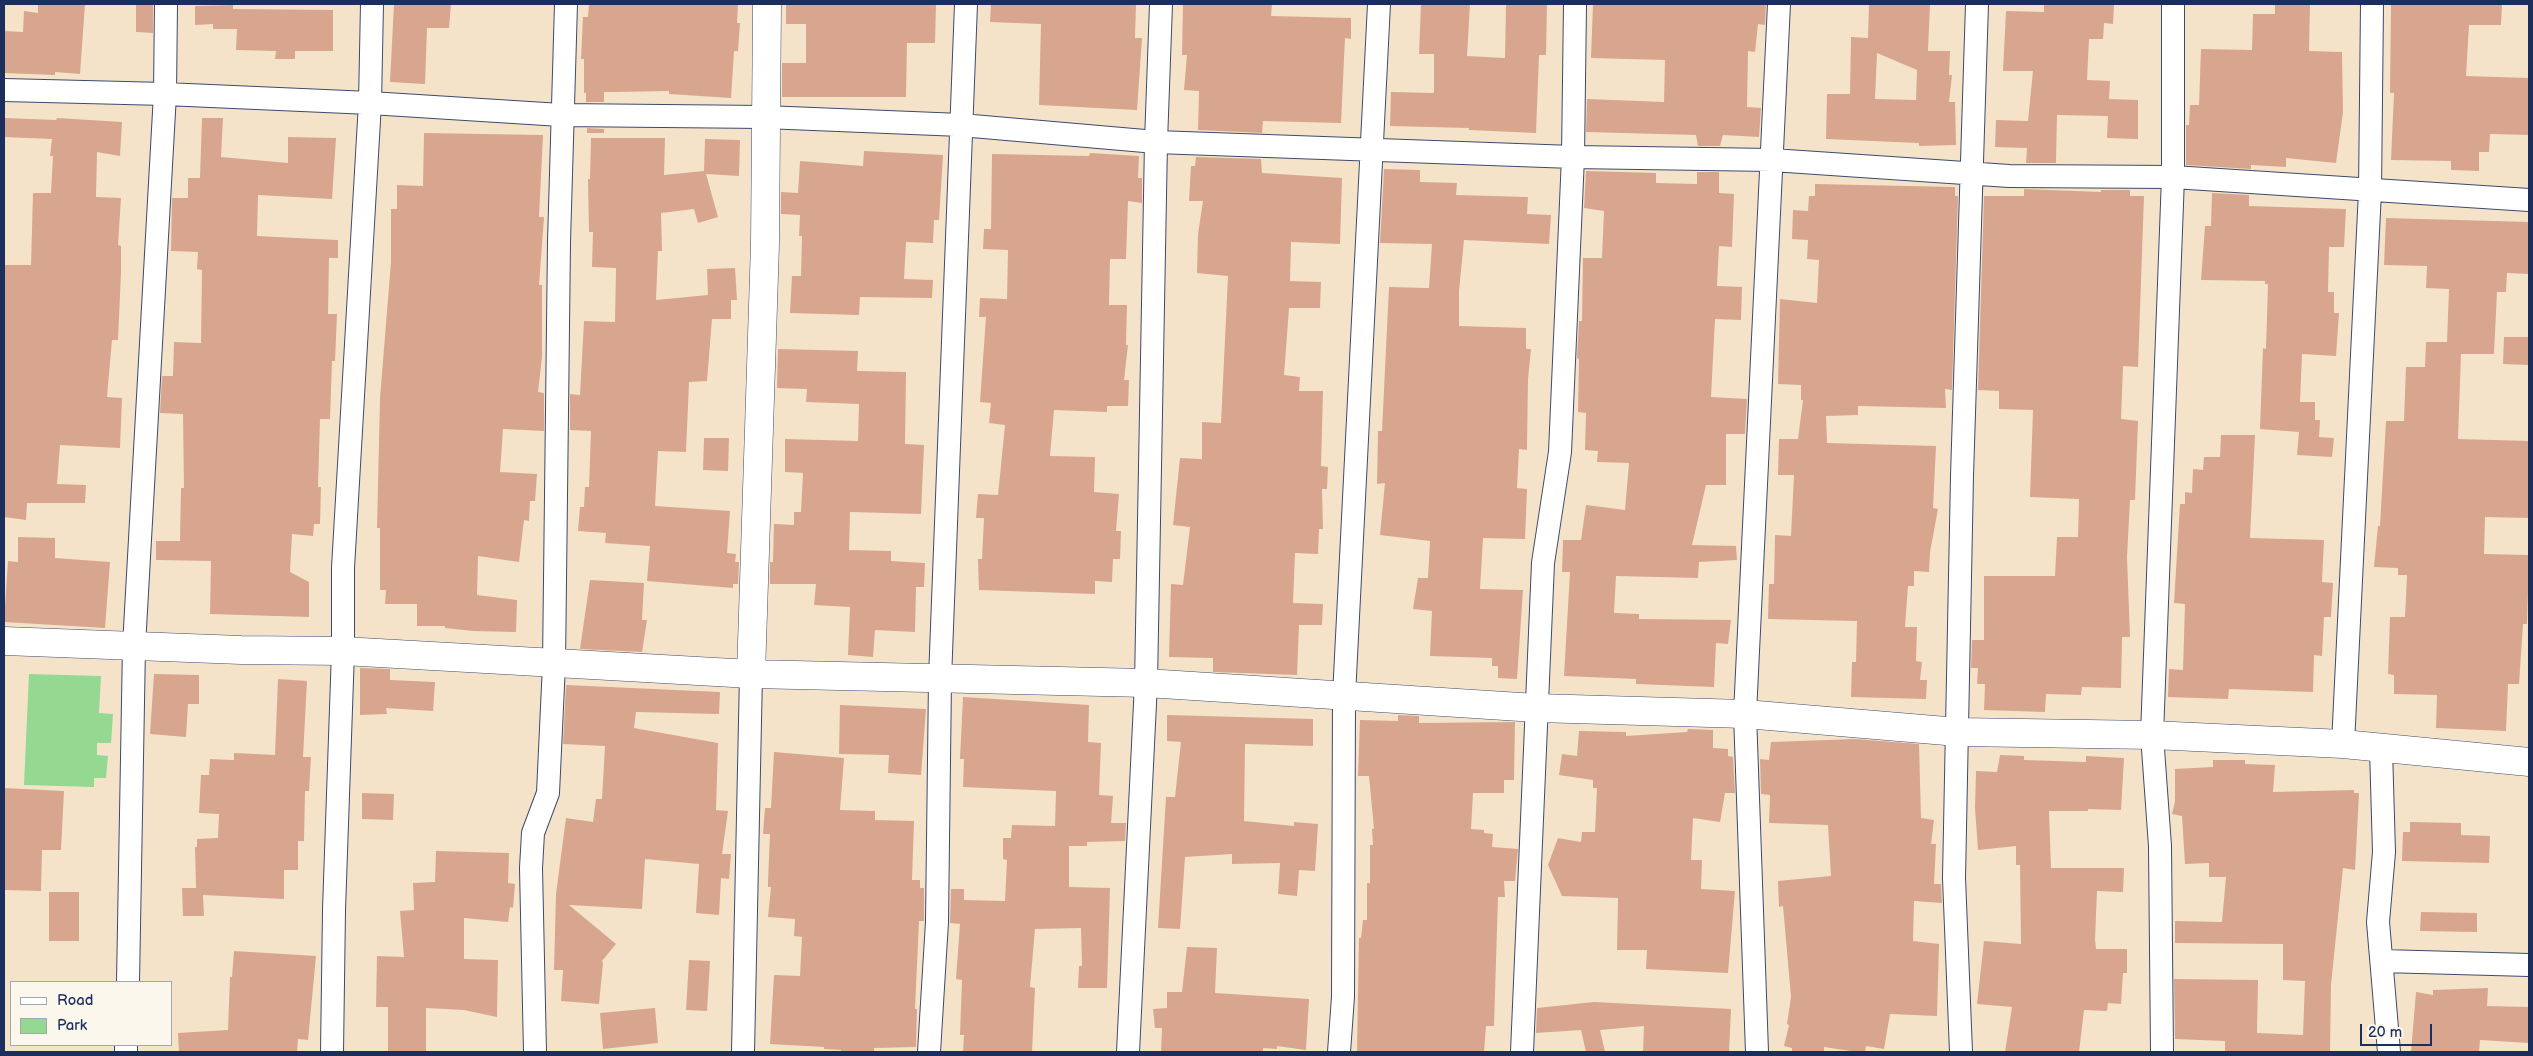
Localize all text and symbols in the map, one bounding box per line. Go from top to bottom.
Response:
legend [10,981,172,1046]
text: Road [57,991,93,1010]
scale bar [2363,1014,2436,1046]
text: Park [57,1016,87,1035]
text: 20 m [2368,1023,2402,1042]

